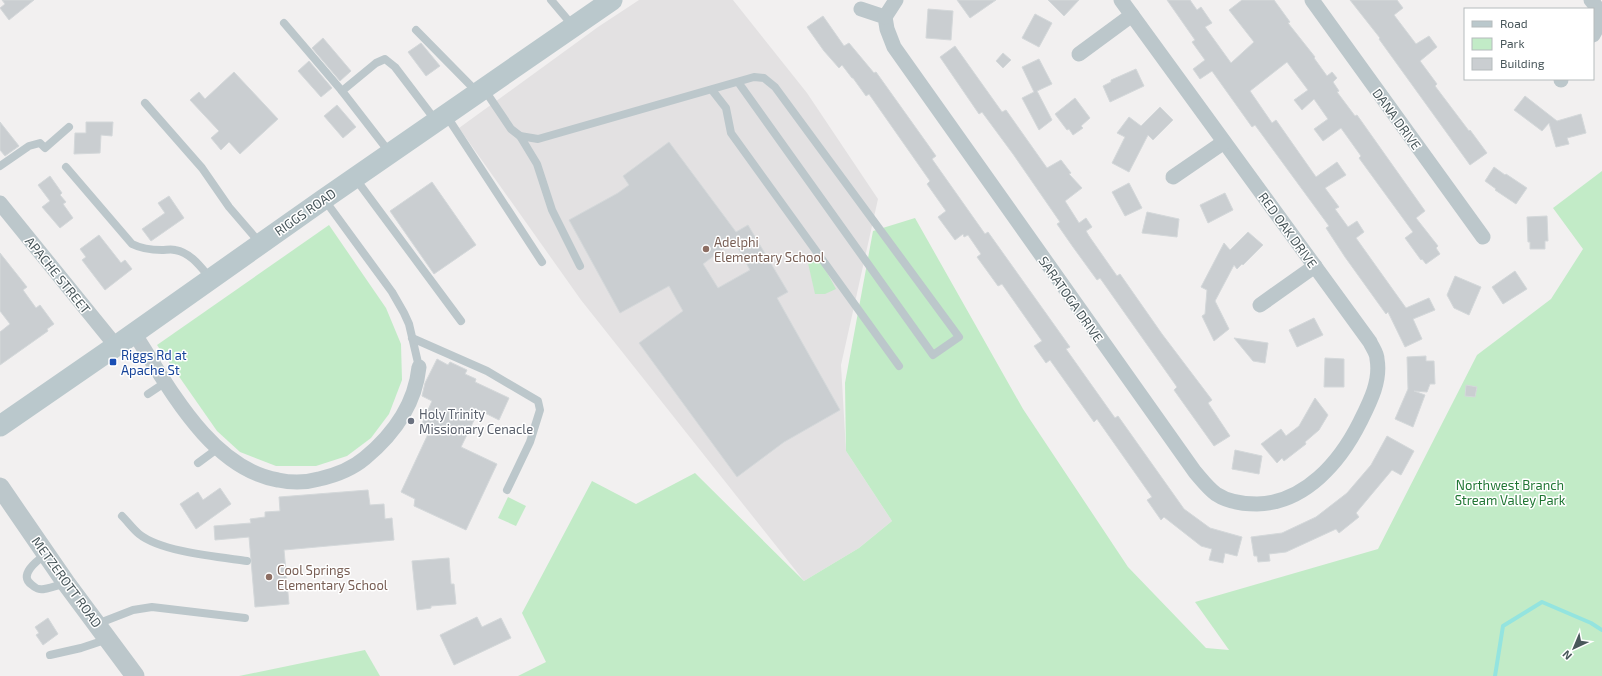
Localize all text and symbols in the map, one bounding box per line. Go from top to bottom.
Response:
legend [1464,8,1594,80]
text: Road [1500,16,1528,30]
text: Park [1500,36,1525,50]
text: Building [1500,56,1545,70]
street label: DANA DRIVE [1369,85,1425,153]
street label: RIGGS ROAD [271,185,339,239]
street label: RED OAK DRIVE [1255,189,1321,271]
street label: APACHE STREET [22,233,94,317]
place label: Adelphi Elementary School [714,234,825,265]
marker: Adelphi Elementary School [701,244,711,254]
street label: SARATOGA DRIVE [1036,253,1106,345]
place label: Riggs Rd at Apache St [121,347,187,378]
marker: Riggs Rd at Apache St [108,357,118,367]
place label: Holy Trinity Missionary Cenacle [419,406,533,437]
marker: Holy Trinity Missionary Cenacle [406,416,416,426]
park label: Northwest Branch Stream Valley Park [1455,477,1566,508]
street label: METZEROTT ROAD [29,533,105,631]
place label: Cool Springs Elementary School [277,562,388,593]
marker: Cool Springs Elementary School [264,572,274,582]
north arrow [1554,628,1594,668]
text: N [1559,648,1574,663]

